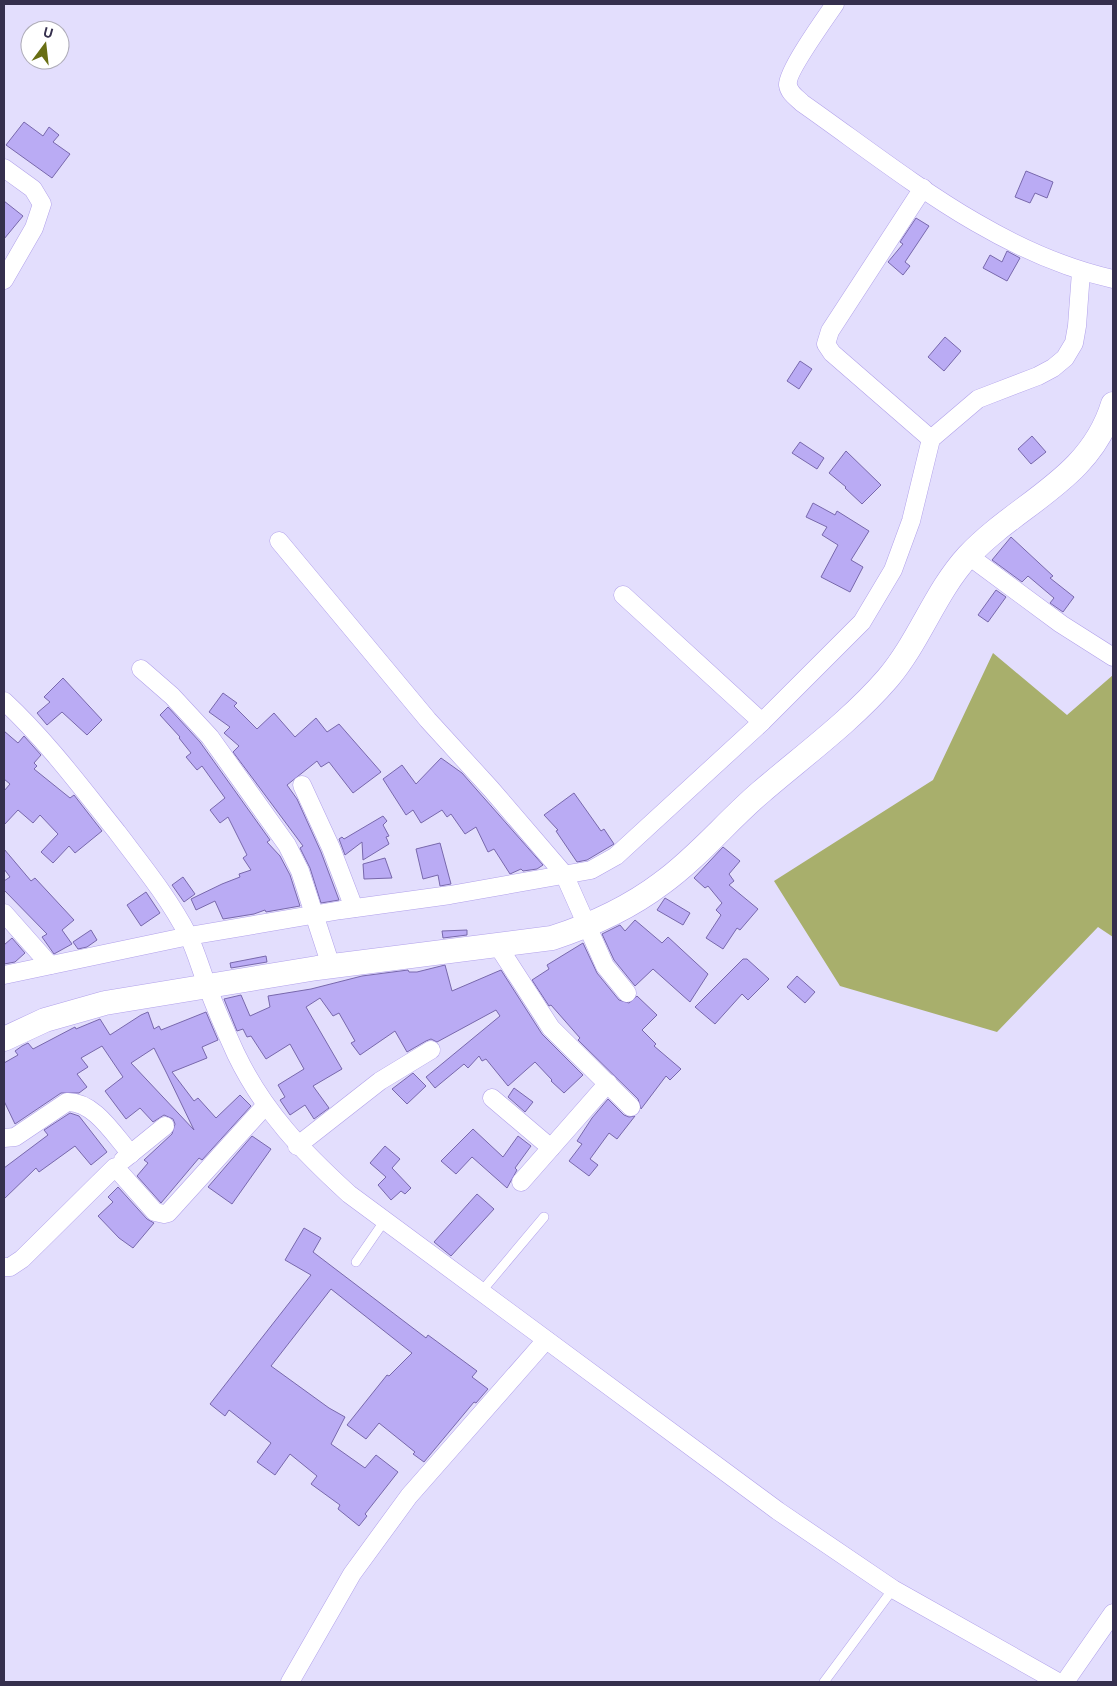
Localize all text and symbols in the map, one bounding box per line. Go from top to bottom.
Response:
north arrow [20,20,70,70]
text: U [42,23,55,41]

